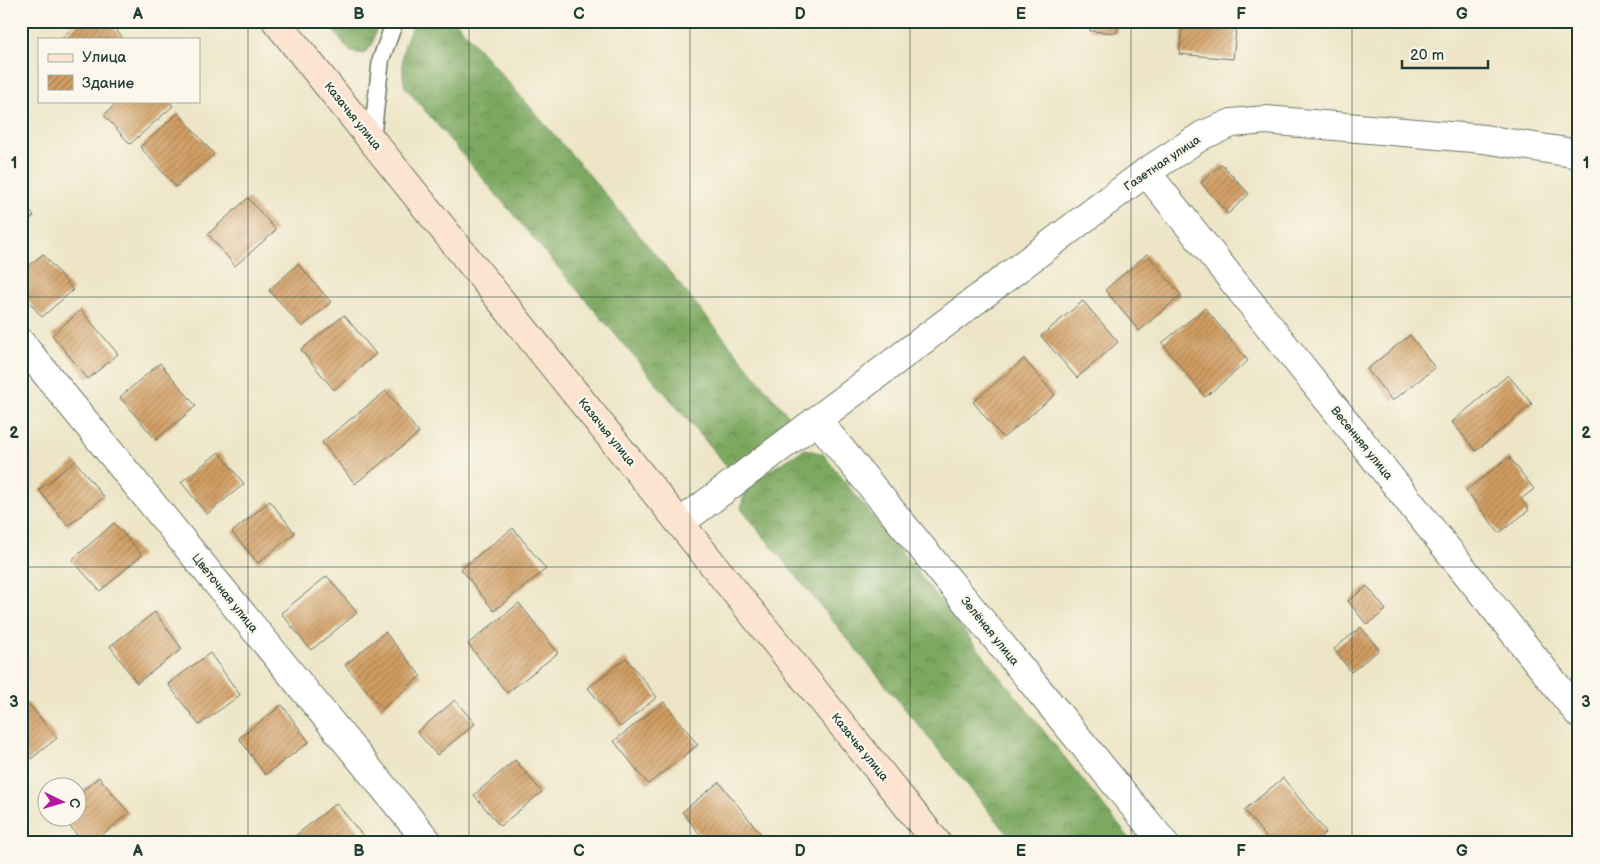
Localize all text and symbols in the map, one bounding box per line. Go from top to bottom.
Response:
text: A [132,5,143,24]
text: B [353,5,365,24]
text: C [573,5,585,24]
text: D [794,5,806,24]
text: E [1016,5,1026,24]
text: F [1236,5,1246,24]
text: G [1456,5,1468,24]
legend [38,38,200,102]
scale bar [1402,38,1489,70]
text: 20 m [1410,46,1444,65]
text: Улица [82,48,127,67]
text: Здание [82,74,134,93]
street label: Казачья улица [321,79,385,153]
street label: Газетная улица [1121,132,1203,194]
text: 1 [11,154,17,173]
text: 1 [1583,154,1589,173]
street label: Казачья улица [575,395,639,469]
street label: Весенняя улица [1327,404,1396,483]
text: 2 [9,424,19,443]
text: 2 [1581,424,1591,443]
street label: Цветочная улица [188,551,261,636]
street label: Зелёная улица [957,594,1022,669]
text: 3 [9,693,19,712]
text: 3 [1581,693,1591,712]
street label: Казачья улица [828,710,892,784]
north arrow [38,776,88,826]
text: С [66,797,83,809]
text: A [132,842,143,861]
text: B [353,842,365,861]
text: C [573,842,585,861]
text: D [794,842,806,861]
text: E [1016,842,1026,861]
text: F [1236,842,1246,861]
text: G [1456,842,1468,861]

